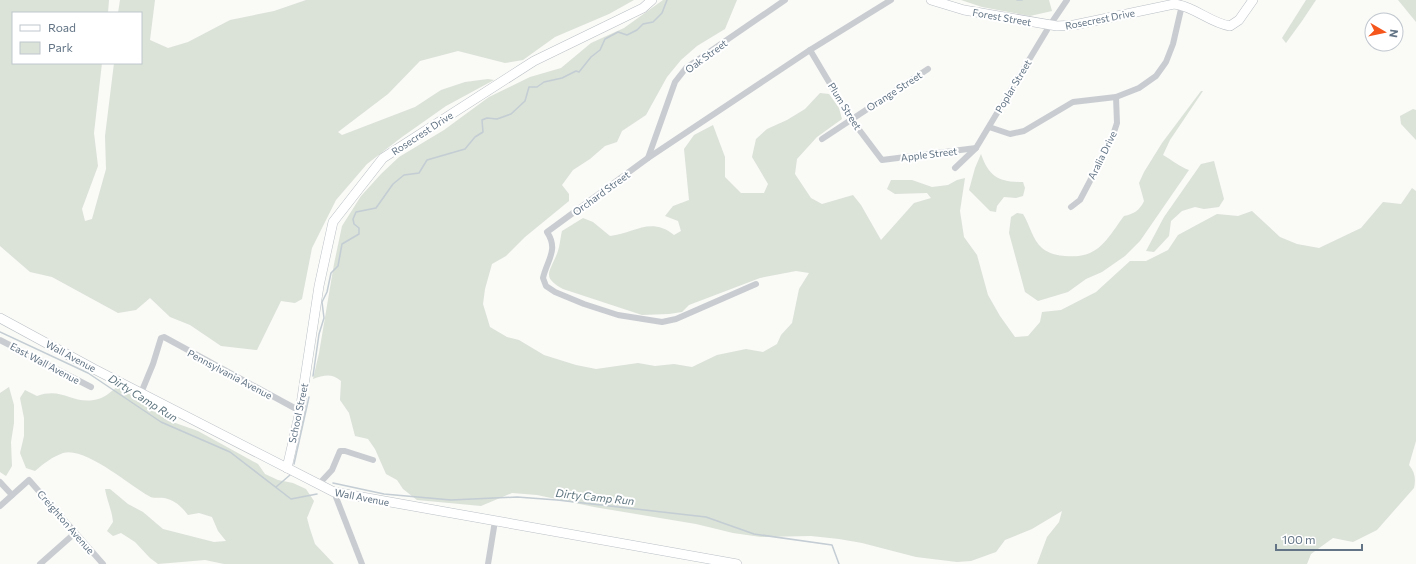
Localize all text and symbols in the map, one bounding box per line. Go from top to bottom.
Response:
street label: Forest Street [972,6,1032,28]
street label: Rosecrest Drive [1064,6,1136,32]
legend [12,12,142,64]
north arrow [1364,12,1404,52]
text: Road [48,20,76,34]
text: N [1387,29,1401,39]
street label: Oak Street [683,37,729,75]
text: Park [48,40,74,54]
street label: Poplar Street [992,57,1034,115]
street label: Orange Street [864,69,924,113]
street label: Plum Street [826,80,864,132]
street label: Rosecrest Drive [389,109,455,157]
street label: Aralia Drive [1085,129,1119,181]
street label: Apple Street [900,145,958,163]
street label: Orchard Street [570,168,632,218]
street label: Wall Avenue [44,338,98,374]
street label: East Wall Avenue [8,340,82,386]
street label: Pennsylvania Avenue [186,347,274,401]
water label: Dirty Camp Run [106,371,180,424]
street label: School Street [286,382,310,444]
street label: Wall Avenue [334,486,390,508]
water label: Dirty Camp Run [555,486,635,507]
street label: Creighton Avenue [35,488,97,556]
scale bar [1276,526,1362,552]
text: 100 m [1282,532,1316,546]

